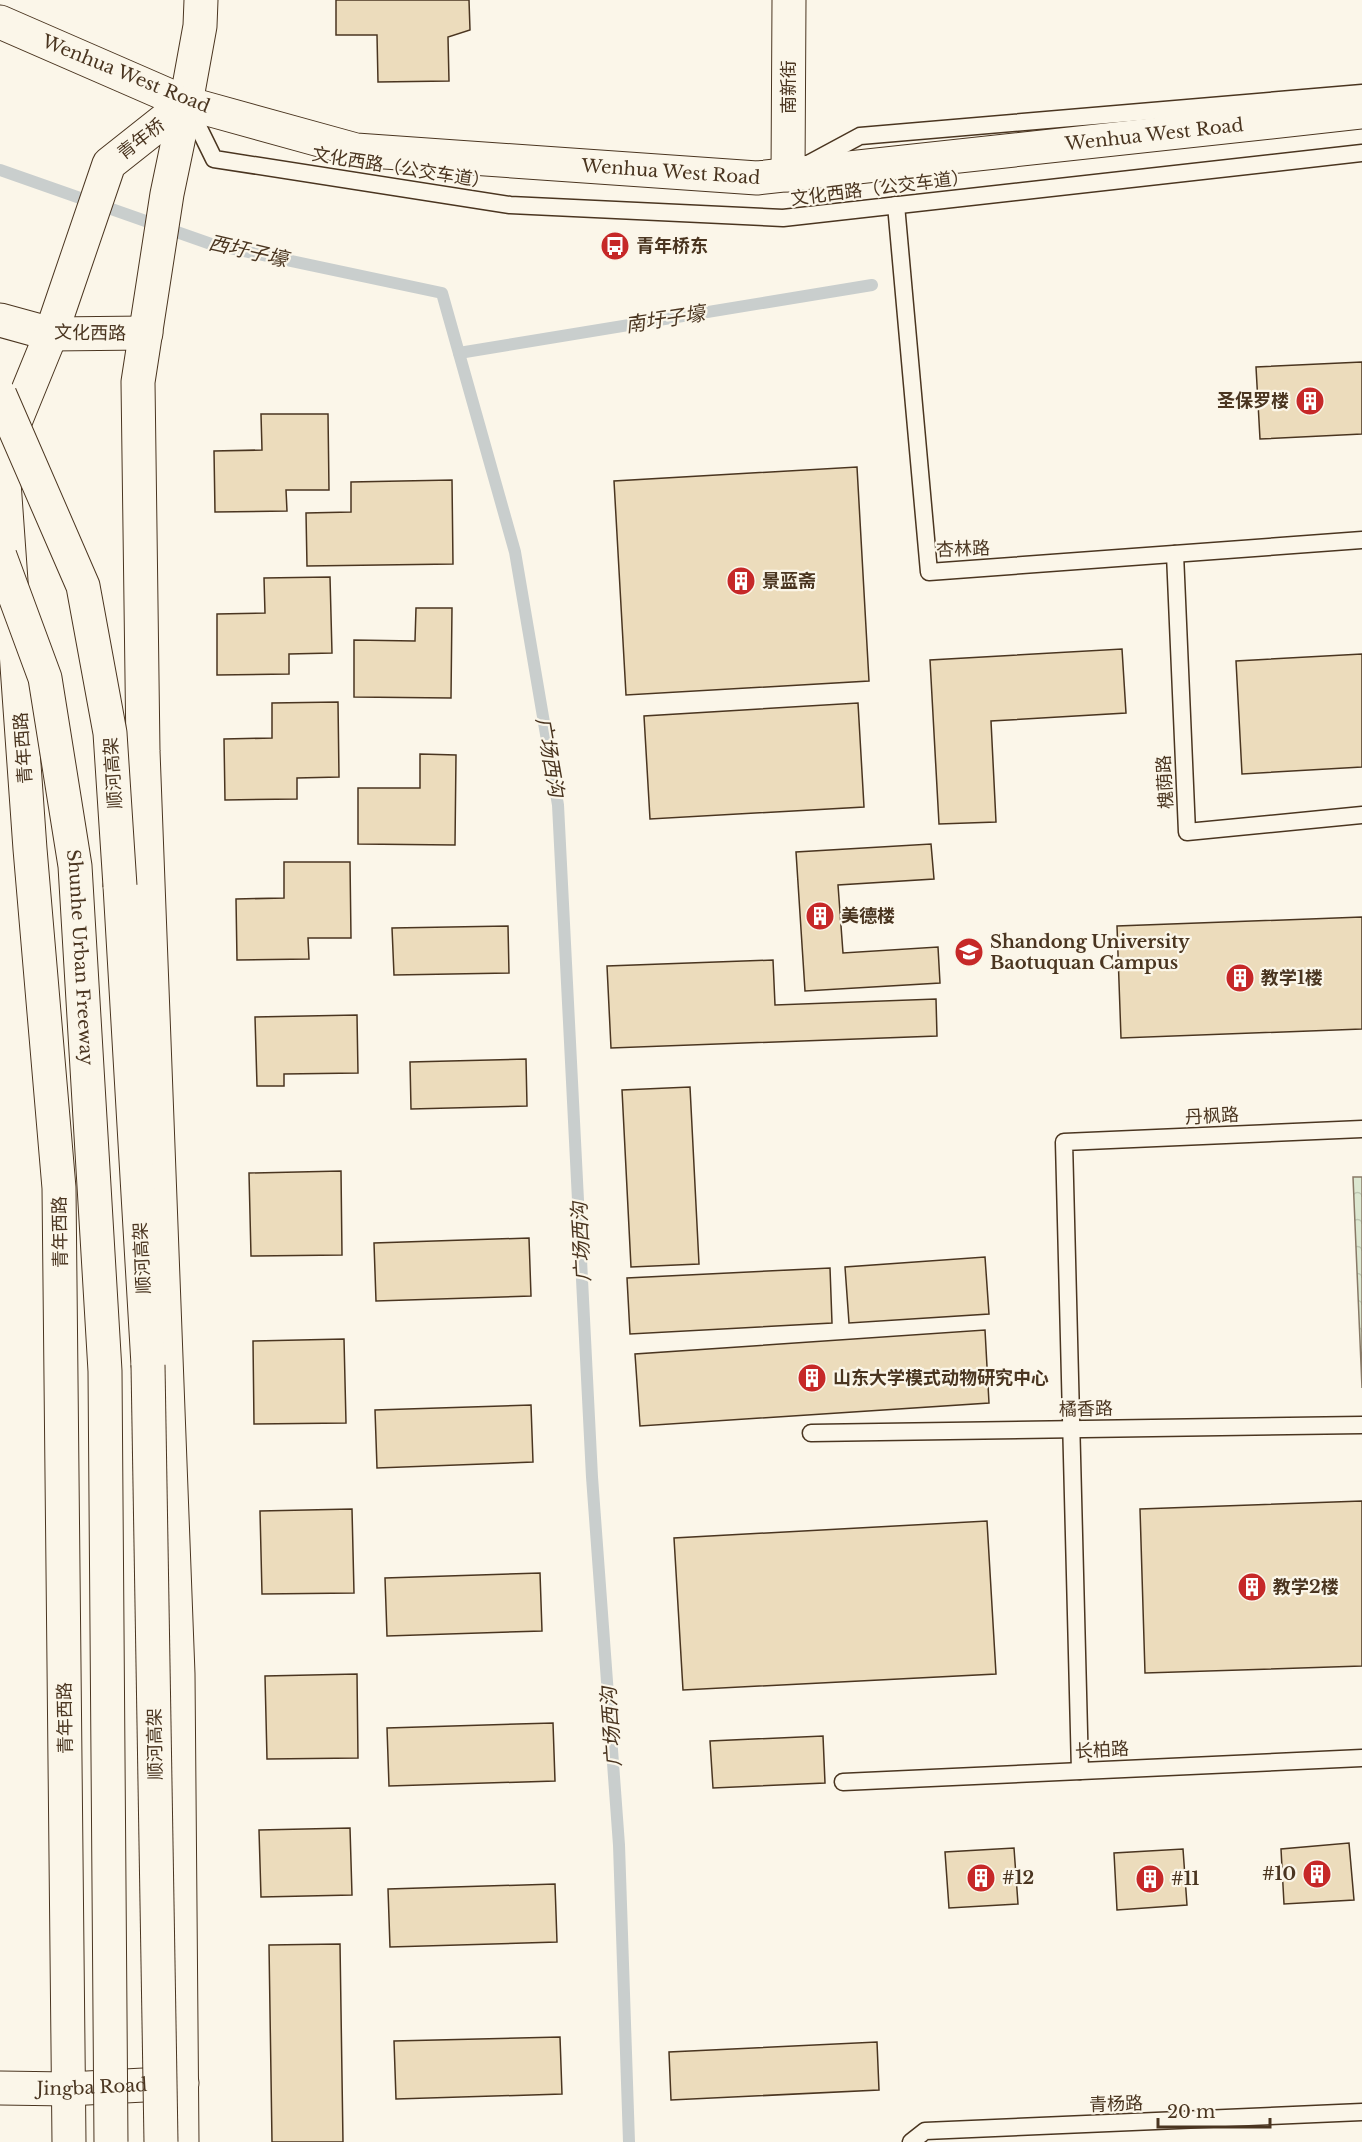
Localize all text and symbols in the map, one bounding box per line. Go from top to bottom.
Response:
street label: Wenhua West Road [38,30,213,118]
street label: 南新街 [778,60,800,114]
street label: 青年桥 [113,114,169,164]
street label: Wenhua West Road [1063,114,1245,155]
street label: 文化西路（公交车道） [310,143,492,193]
street label: Wenhua West Road [580,155,761,189]
street label: 文化西路（公交车道） [789,166,971,210]
water label: 西圩子壕 [206,230,293,272]
bus stop icon: 青年桥东 [599,230,631,262]
place label: 青年桥东 [636,235,708,257]
water label: 南圩子壕 [624,300,709,337]
street label: 文化西路 [54,321,126,345]
building icon: 圣保罗楼 [1294,385,1326,417]
place label: 圣保罗楼 [1217,390,1289,412]
street label: 杏林路 [936,537,990,561]
building icon: 景蓝斋 [725,565,757,597]
place label: 景蓝斋 [762,570,816,592]
street label: 青年西路 [10,711,36,785]
water label: 广场西沟 [531,716,569,800]
street label: 顺河高架 [100,736,126,810]
street label: 槐荫路 [1153,754,1177,810]
street label: Shunhe Urban Freeway [62,848,98,1066]
building icon: 美德楼 [804,900,836,932]
place label: 美德楼 [841,905,895,927]
place label: Shandong University Baotuquan Campus [990,931,1190,974]
school or university icon: Shandong University Baotuquan Campus [953,936,985,968]
building icon: 教学1楼 [1224,962,1256,994]
place label: 教学1楼 [1261,967,1323,989]
street label: 丹枫路 [1184,1104,1240,1128]
street label: 青年西路 [48,1196,72,1268]
water label: 广场西沟 [567,1199,595,1283]
street label: 顺河高架 [129,1221,155,1295]
building icon: 山东大学模式动物研究中心 [796,1362,828,1394]
place label: 山东大学模式动物研究中心 [833,1367,1049,1389]
street label: 橘香路 [1059,1398,1113,1420]
building icon: 教学2楼 [1236,1571,1268,1603]
place label: 教学2楼 [1273,1576,1339,1598]
street label: 青年西路 [53,1682,77,1754]
water label: 广场西沟 [596,1684,626,1768]
street label: 顺河高架 [143,1708,167,1780]
street label: 长柏路 [1074,1738,1130,1762]
building icon: #10 [1301,1858,1333,1890]
building icon: #12 [965,1862,997,1894]
building icon: #11 [1134,1863,1166,1895]
place label: #10 [1262,1863,1296,1885]
place label: #12 [1002,1867,1034,1889]
place label: #11 [1171,1868,1199,1890]
street label: Jingba Road [34,2074,148,2100]
scale bar [1158,2091,1270,2129]
street label: 青杨路 [1089,2092,1143,2116]
text: 20 m [1167,2101,1215,2123]

